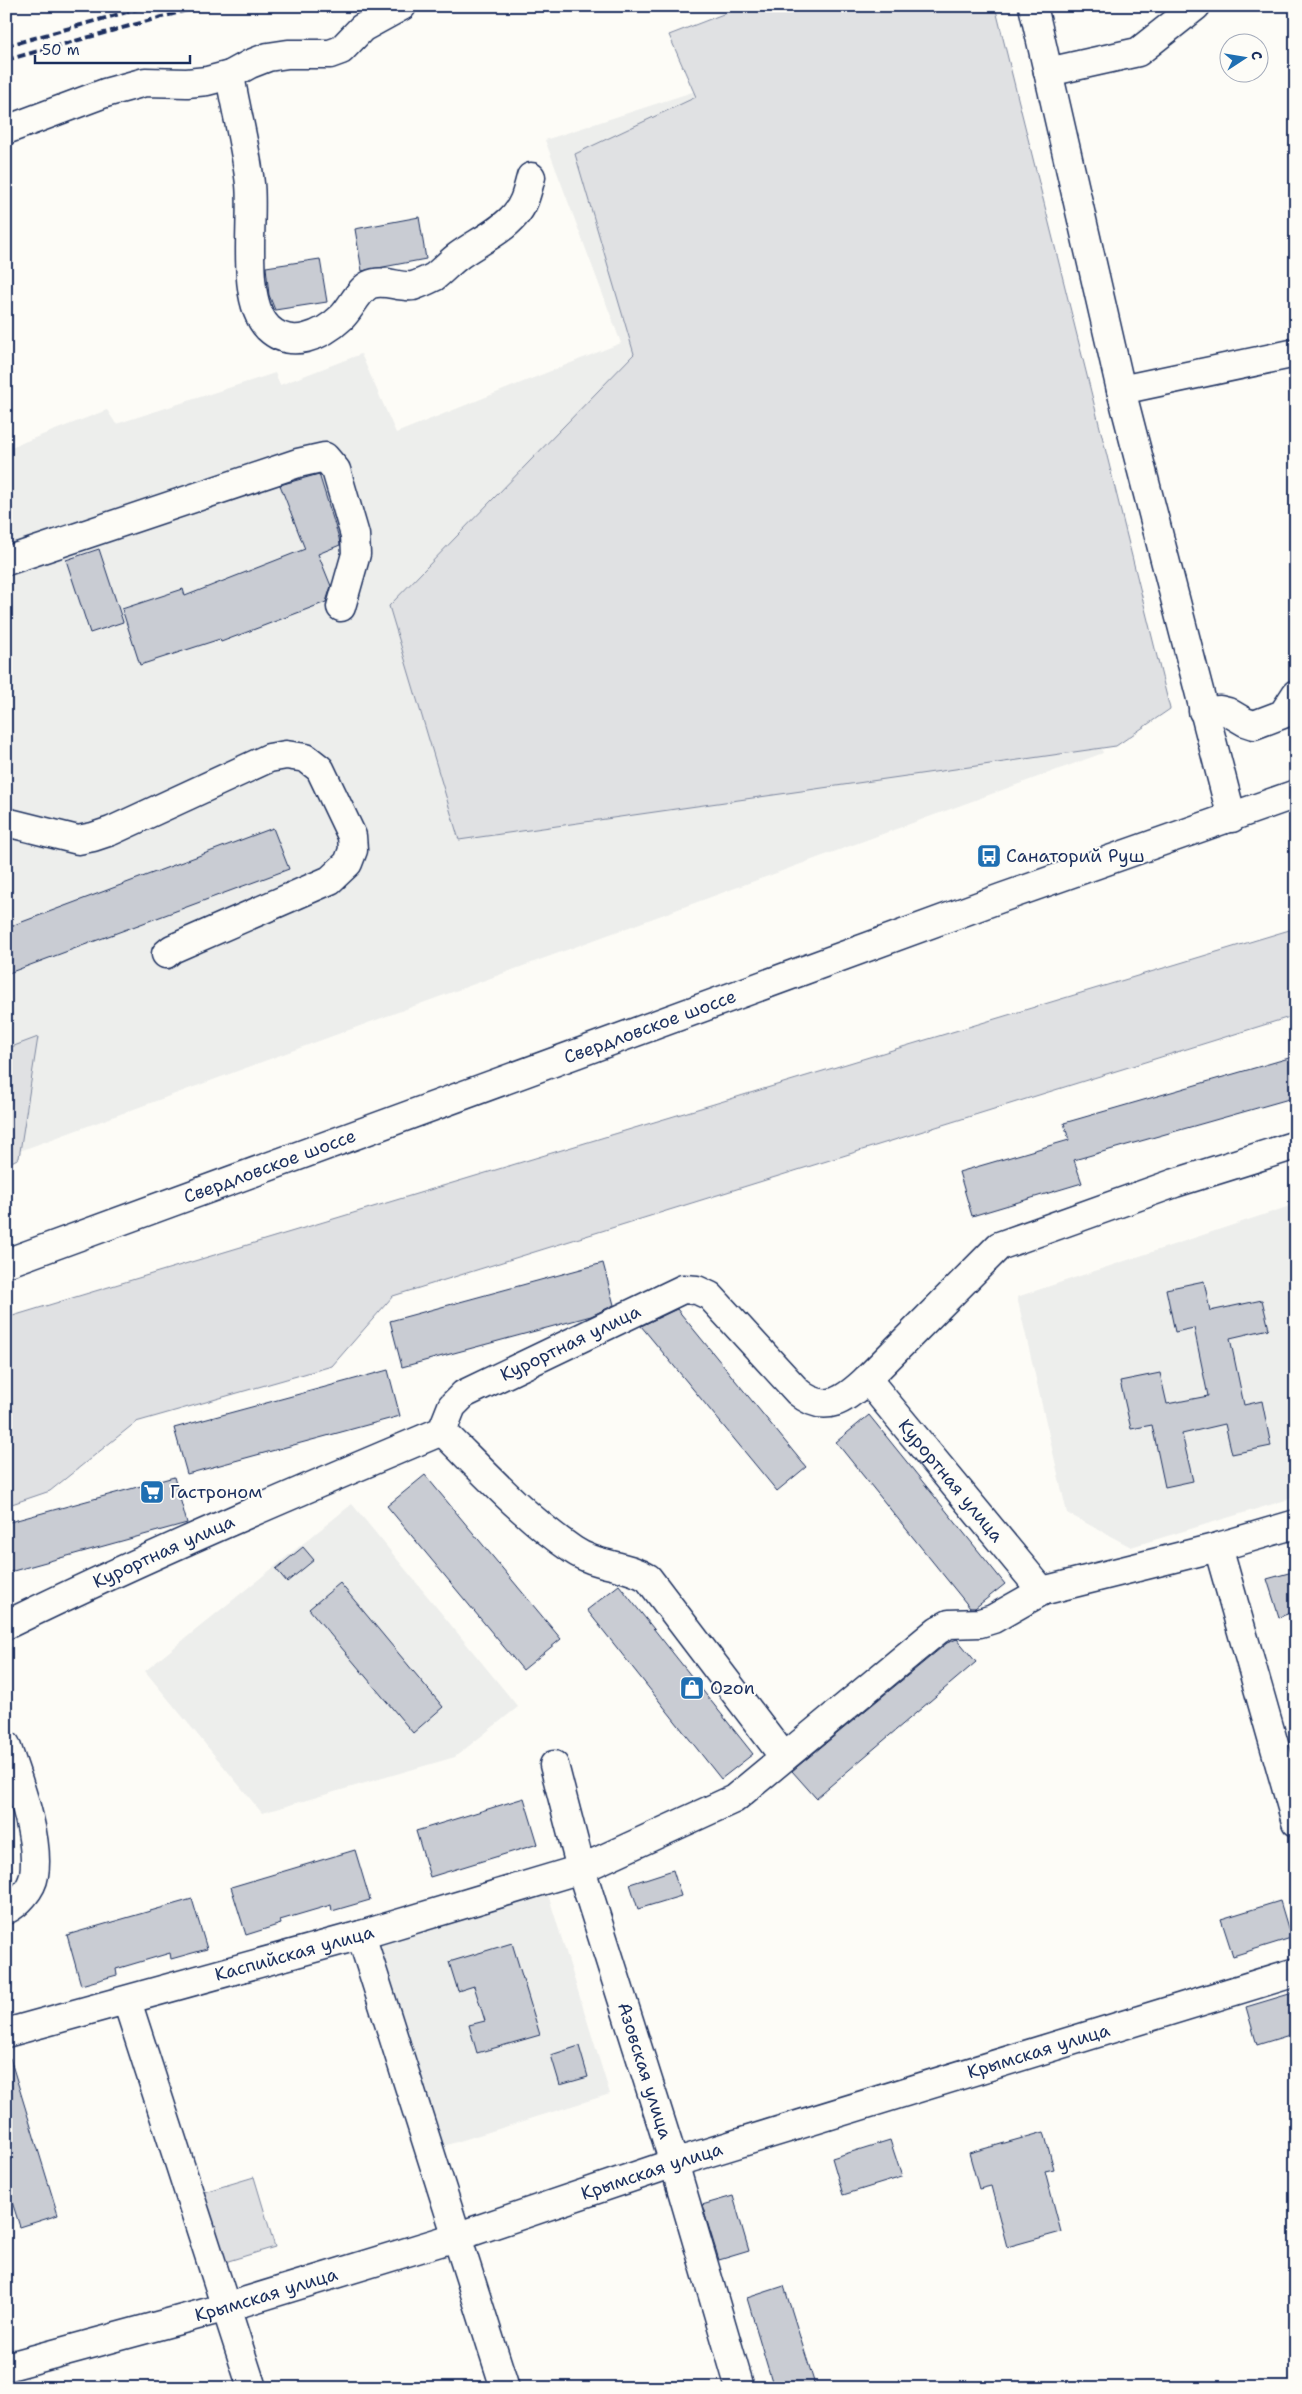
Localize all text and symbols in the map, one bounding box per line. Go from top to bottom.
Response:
scale bar [35,32,190,64]
north arrow [1220,32,1270,82]
text: 50 m [42,40,80,60]
text: С [1247,49,1266,61]
bus stop icon: Санаторий Руш [976,843,1002,869]
place label: Санаторий Руш [1006,844,1144,868]
street label: Свердловское шоссе [561,984,739,1069]
street label: Свердловское шоссе [180,1124,359,1209]
street label: Курортная улица [496,1299,644,1387]
street label: Курортная улица [893,1414,1009,1547]
supermarket icon: Гастроном [139,1479,165,1505]
place label: Гастроном [170,1480,262,1504]
street label: Курортная улица [89,1509,238,1594]
shop icon: Ozon [679,1675,705,1701]
place label: Ozon [710,1676,755,1700]
street label: Каспийская улица [212,1920,377,1987]
street label: Азовская улица [612,1999,678,2142]
street label: Крымская улица [964,2018,1113,2084]
street label: Крымская улица [578,2137,726,2206]
street label: Крымская улица [192,2262,340,2327]

